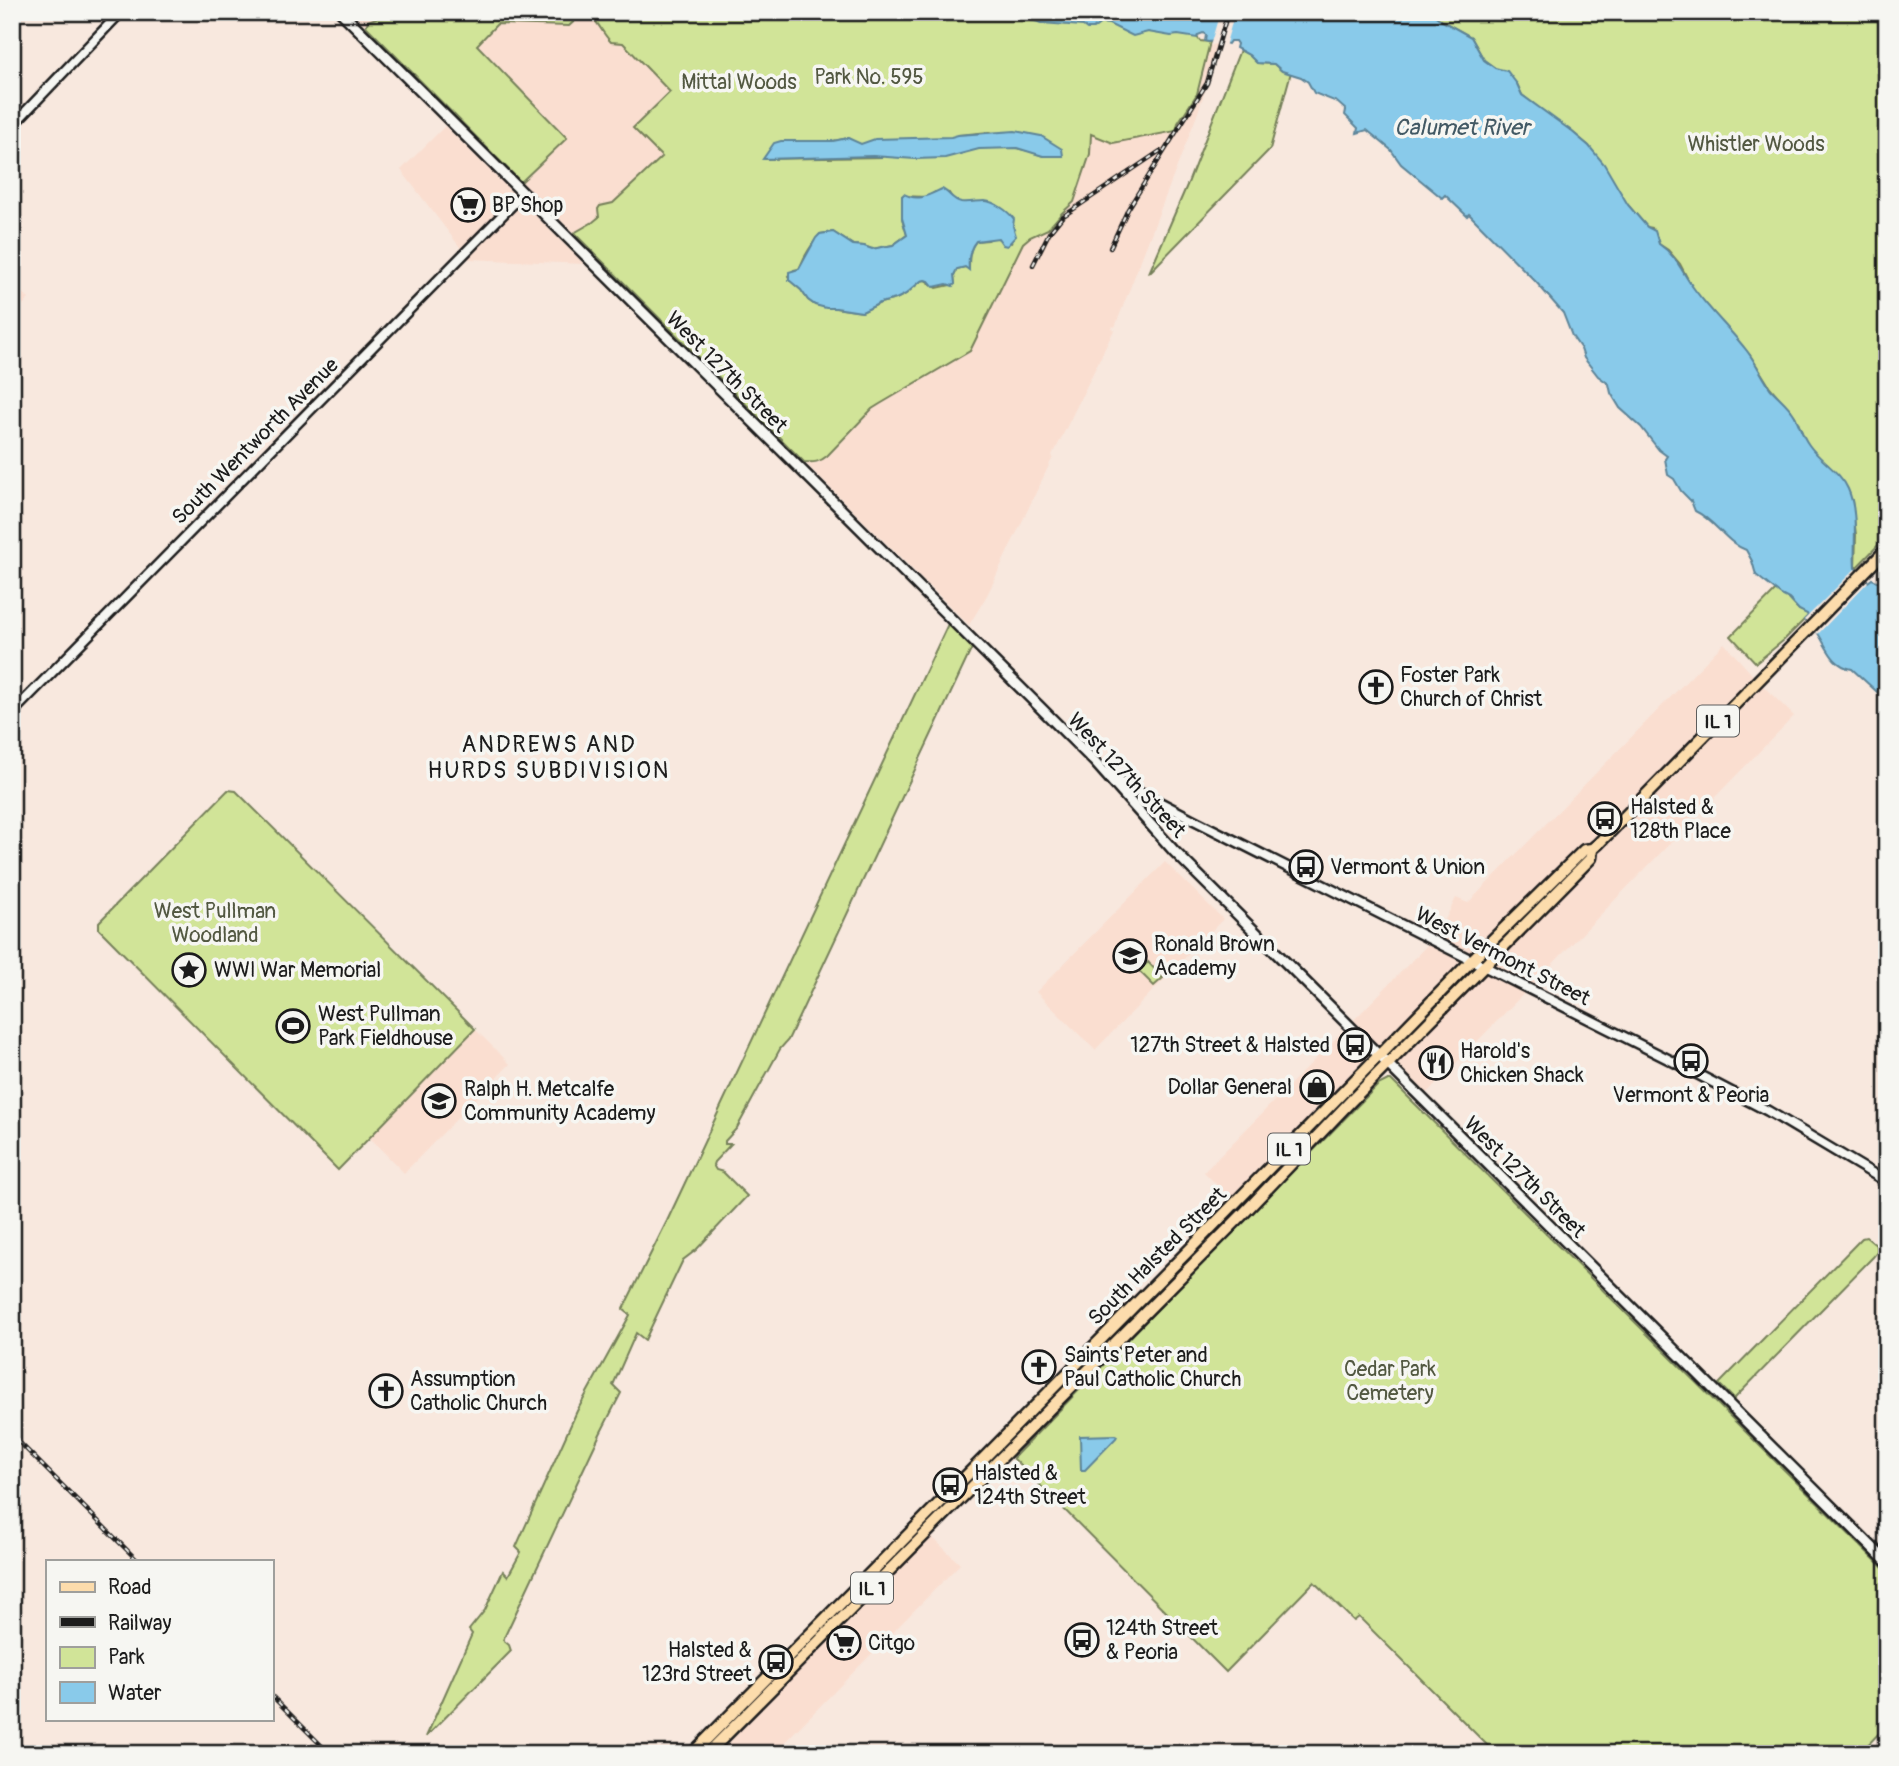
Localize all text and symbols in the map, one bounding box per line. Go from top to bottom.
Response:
park label: Park No. 595 [814,64,924,91]
park label: Mittal Woods [681,69,797,96]
water label: Calumet River [1394,113,1532,142]
park label: Whistler Woods [1687,131,1825,158]
supermarket icon: BP Shop [449,186,487,224]
place label: BP Shop [492,192,564,219]
street label: West 127th Street [660,306,794,439]
street label: South Wentworth Avenue [166,352,345,531]
place label: Foster Park Church of Christ [1400,662,1543,713]
church icon: Foster Park Church of Christ [1357,668,1395,706]
road number: IL 1 [1697,706,1739,736]
street label: West 127th Street [1062,707,1192,844]
district label: ANDREWS AND HURDS SUBDIVISION [428,730,670,785]
place label: Halsted & 128th Place [1630,794,1731,845]
bus stop icon: Halsted & 128th Place [1586,800,1624,838]
bus stop icon: Vermont & Union [1287,848,1325,886]
place label: Vermont & Union [1330,854,1485,881]
park label: West Pullman Woodland [154,898,276,949]
street label: West Vermont Street [1411,901,1595,1012]
place label: Ronald Brown Academy [1154,931,1275,982]
school or university icon: Ronald Brown Academy [1111,937,1149,975]
place icon: WWI War Memorial [170,951,208,989]
place label: WWI War Memorial [214,957,381,984]
place label: West Pullman Park Fieldhouse [318,1001,453,1052]
sports icon: West Pullman Park Fieldhouse [274,1007,312,1045]
bus stop icon: 127th Street & Halsted [1336,1026,1374,1064]
place label: 127th Street & Halsted [1130,1032,1330,1059]
place label: Harold's Chicken Shack [1460,1038,1584,1089]
bus stop icon: Vermont & Peoria [1672,1042,1710,1080]
restaurant icon: Harold's Chicken Shack [1417,1044,1455,1082]
shop icon: Dollar General [1298,1068,1336,1106]
place label: Dollar General [1167,1074,1292,1101]
place label: Ralph H. Metcalfe Community Academy [464,1076,655,1127]
school or university icon: Ralph H. Metcalfe Community Academy [420,1082,458,1120]
place label: Vermont & Peoria [1613,1082,1769,1109]
street label: West 127th Street [1458,1111,1592,1244]
road number: IL 1 [1268,1134,1310,1164]
street label: South Halsted Street [1082,1181,1233,1331]
place label: Saints Peter and Paul Catholic Church [1064,1342,1241,1393]
church icon: Saints Peter and Paul Catholic Church [1020,1348,1058,1386]
park label: Cedar Park Cemetery [1344,1356,1436,1407]
place label: Assumption Catholic Church [410,1366,547,1417]
church icon: Assumption Catholic Church [367,1372,405,1410]
place label: Halsted & 124th Street [974,1460,1086,1511]
bus stop icon: Halsted & 124th Street [931,1466,969,1504]
legend [46,1560,273,1720]
road number: IL 1 [851,1572,893,1604]
text: Road [108,1574,152,1601]
text: Railway [108,1610,172,1637]
place label: 124th Street & Peoria [1106,1615,1218,1666]
bus stop icon: 124th Street & Peoria [1063,1621,1101,1659]
supermarket icon: Citgo [825,1624,863,1662]
place label: Citgo [868,1630,915,1657]
place label: Halsted & 123rd Street [642,1637,753,1688]
bus stop icon: Halsted & 123rd Street [757,1643,795,1681]
text: Park [108,1644,145,1671]
text: Water [108,1680,162,1707]

